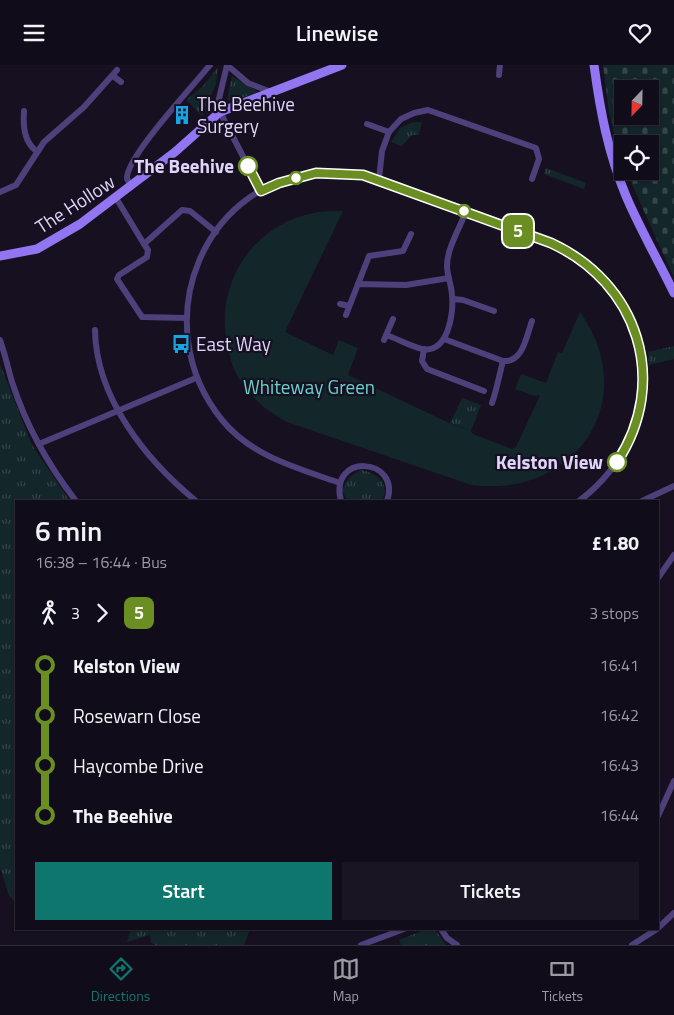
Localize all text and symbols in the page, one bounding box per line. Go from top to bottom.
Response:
text: Linewise [296,16,378,50]
icon: menu [20,19,48,47]
icon: heart [626,19,654,47]
north arrow [614,80,659,125]
map controls [614,80,659,180]
place label: The Beehive Surgery [197,89,295,140]
building icon: The Beehive Surgery [171,104,193,126]
button: locate [614,135,659,180]
place label: The Beehive [134,151,234,180]
marker: The Beehive [238,156,258,176]
street label: The Hollow [29,167,120,240]
unlabelled marker [289,171,303,185]
unlabelled marker [457,204,471,218]
line badge: 5 [502,215,534,247]
text: 5 [513,217,523,244]
place label: East Way [196,329,271,358]
bus stop icon: East Way [170,333,192,355]
park label: Whiteway Green [243,372,375,401]
place label: Kelston View [496,447,603,476]
marker: Kelston View [607,452,627,472]
text: 6 min [35,509,102,552]
text: £1.80 [592,528,639,557]
text: 16:38 – 16:44 · Bus [35,550,167,574]
icon: walk [35,599,63,627]
icon: forward [88,599,116,627]
text: 5 [134,599,144,626]
text: 3 [71,601,80,625]
text: 3 stops [589,601,639,625]
text: Kelston View [73,651,180,680]
text: 16:41 [600,653,639,677]
text: Rosewarn Close [73,701,201,730]
text: 16:42 [600,703,639,727]
text: Haycombe Drive [73,751,204,780]
text: 16:43 [600,753,639,777]
text: The Beehive [73,801,173,830]
text: 16:44 [600,803,639,827]
button: Start [35,862,332,920]
button: Tickets [342,862,639,920]
tab: Directions [91,955,150,1006]
tab: Map [332,955,360,1006]
tab: Tickets [542,955,583,1006]

